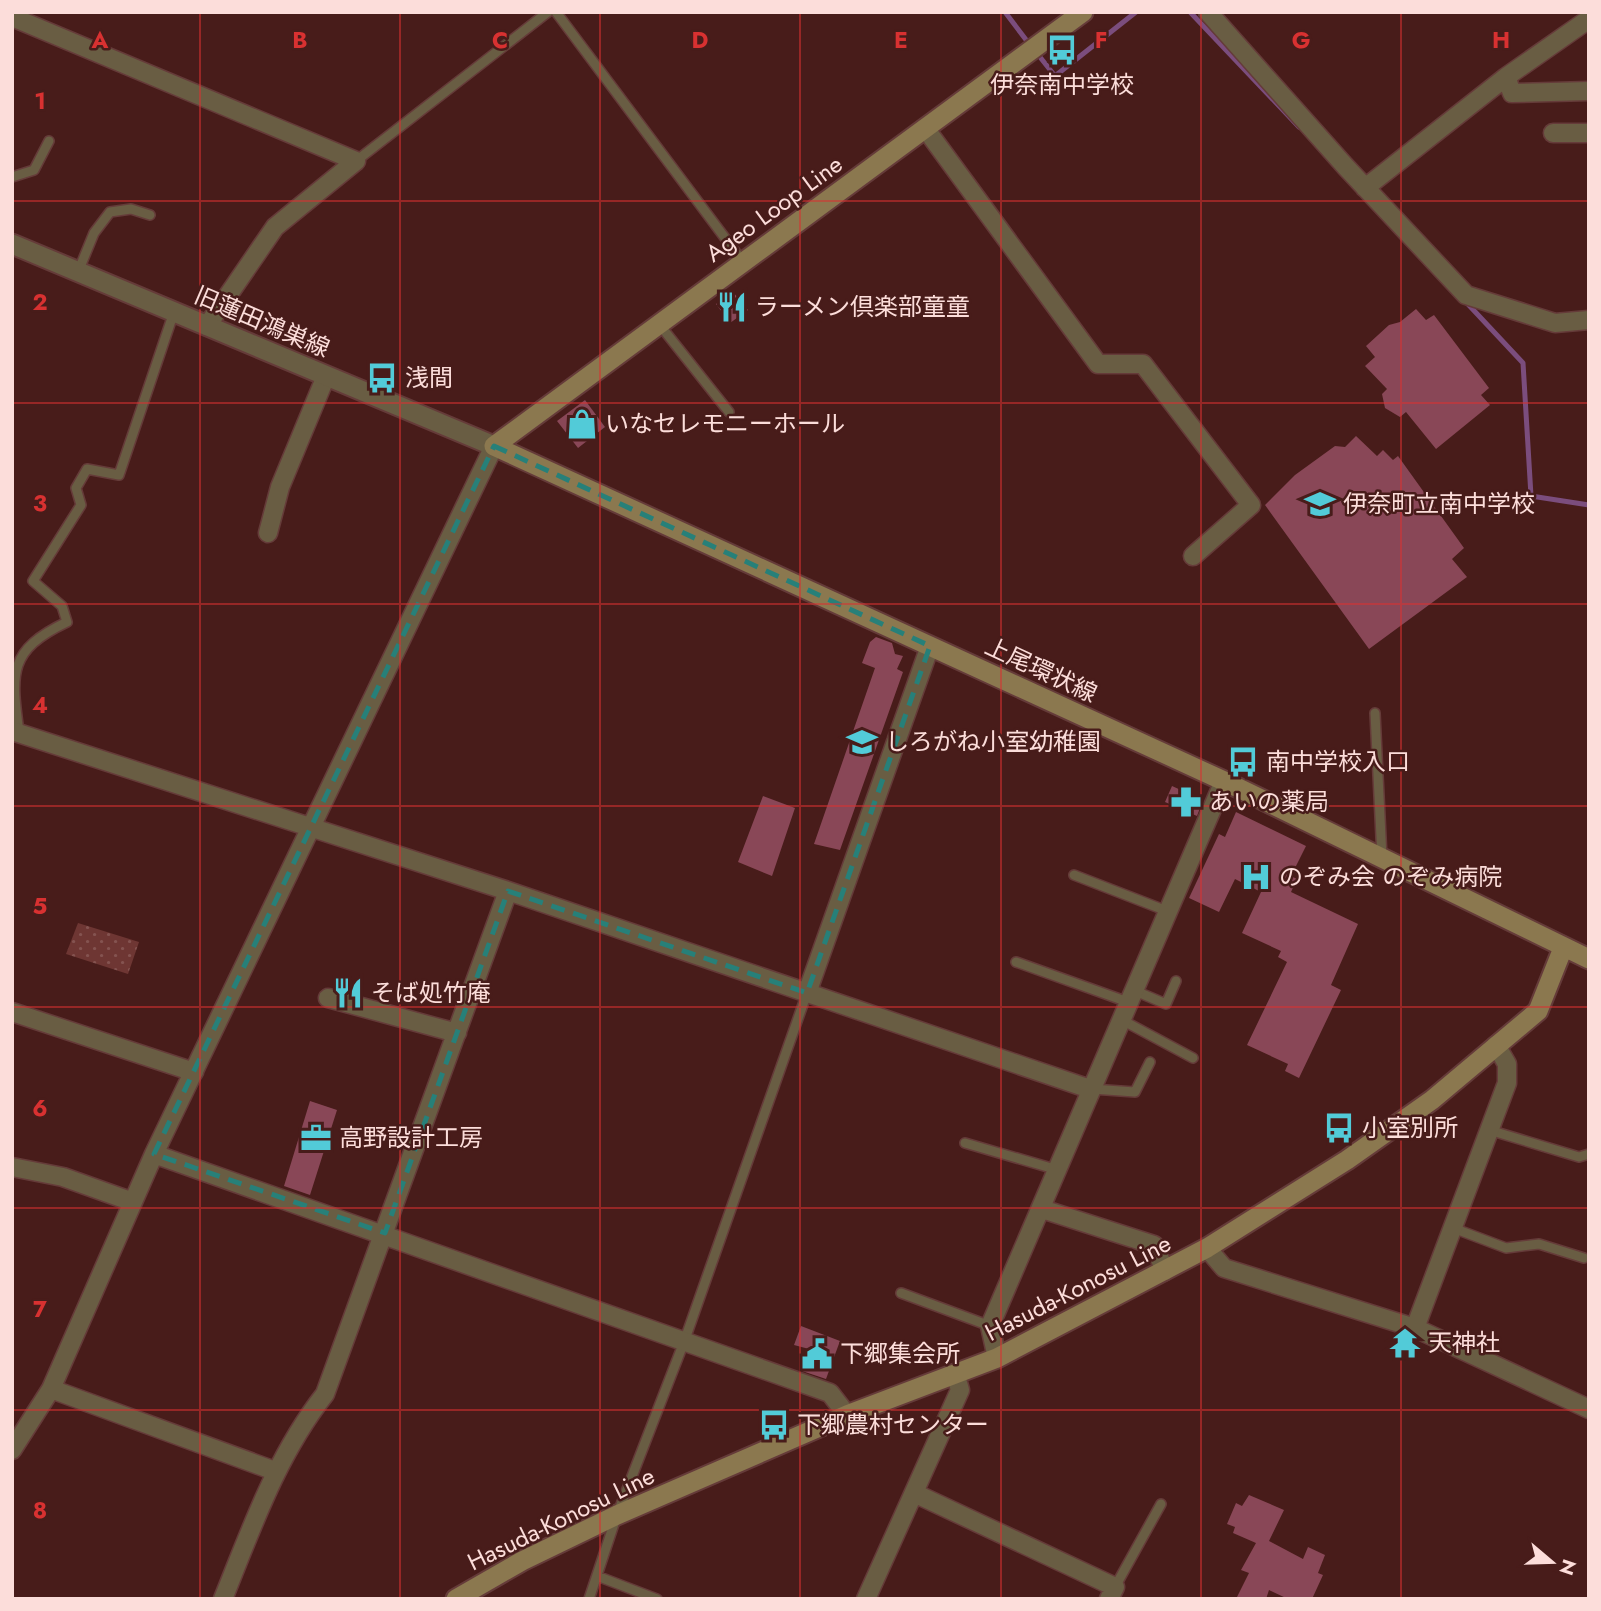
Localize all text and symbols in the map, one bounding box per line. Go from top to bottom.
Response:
text: A [91,23,109,57]
text: B [292,23,308,57]
text: C [492,23,508,57]
text: D [692,23,709,57]
text: E [894,23,908,57]
text: F [1095,23,1107,57]
text: G [1292,23,1310,57]
text: H [1492,23,1510,57]
bus stop icon: 伊奈南中学校 [1045,33,1079,67]
place label: 伊奈南中学校 [990,67,1134,102]
text: 1 [34,84,46,118]
street label: Ageo Loop Line [698,147,850,270]
street label: 旧蓮田鴻巣線 [189,277,335,366]
text: 2 [32,285,48,319]
place label: ラーメン倶楽部童童 [755,289,970,324]
restaurant icon: ラーメン倶楽部童童 [715,290,749,324]
place label: 浅間 [405,360,453,395]
bus stop icon: 浅間 [365,361,399,395]
place label: いなセレモニーホール [605,406,845,441]
shop icon: いなセレモニーホール [565,407,599,441]
text: 3 [33,486,47,520]
place label: 伊奈町立南中学校 [1343,486,1535,521]
school or university icon: 伊奈町立南中学校 [1303,487,1337,521]
street label: 上尾環状線 [979,628,1103,711]
text: 4 [32,688,48,722]
place label: しろがね小室幼稚園 [885,724,1101,759]
school or university icon: しろがね小室幼稚園 [845,725,879,759]
place label: 南中学校入口 [1266,744,1410,779]
bus stop icon: 南中学校入口 [1226,745,1260,779]
place label: あいの薬局 [1209,784,1329,819]
pharmacy icon: あいの薬局 [1169,785,1203,819]
place label: のぞみ会 のぞみ病院 [1279,859,1502,894]
hospital icon: のぞみ会 のぞみ病院 [1239,860,1273,894]
text: 5 [33,889,47,923]
place label: そば処竹庵 [371,975,491,1010]
restaurant icon: そば処竹庵 [331,976,365,1010]
text: 6 [32,1091,48,1125]
place label: 小室別所 [1362,1110,1458,1145]
bus stop icon: 小室別所 [1322,1111,1356,1145]
place label: 高野設計工房 [339,1120,483,1155]
office icon: 高野設計工房 [299,1121,333,1155]
street label: Hasuda-Konosu Line [979,1226,1177,1350]
text: 7 [33,1292,47,1326]
place label: 天神社 [1428,1325,1500,1360]
temple icon: 天神社 [1388,1326,1422,1360]
place label: 下郷集会所 [840,1336,960,1371]
public building icon: 下郷集会所 [800,1337,834,1371]
place label: 下郷農村センター [797,1407,989,1442]
bus stop icon: 下郷農村センター [757,1408,791,1442]
street label: Hasuda-Konosu Line [461,1458,660,1579]
text: 8 [33,1493,47,1527]
north arrow [1517,1527,1587,1597]
text: N [1552,1556,1583,1579]

